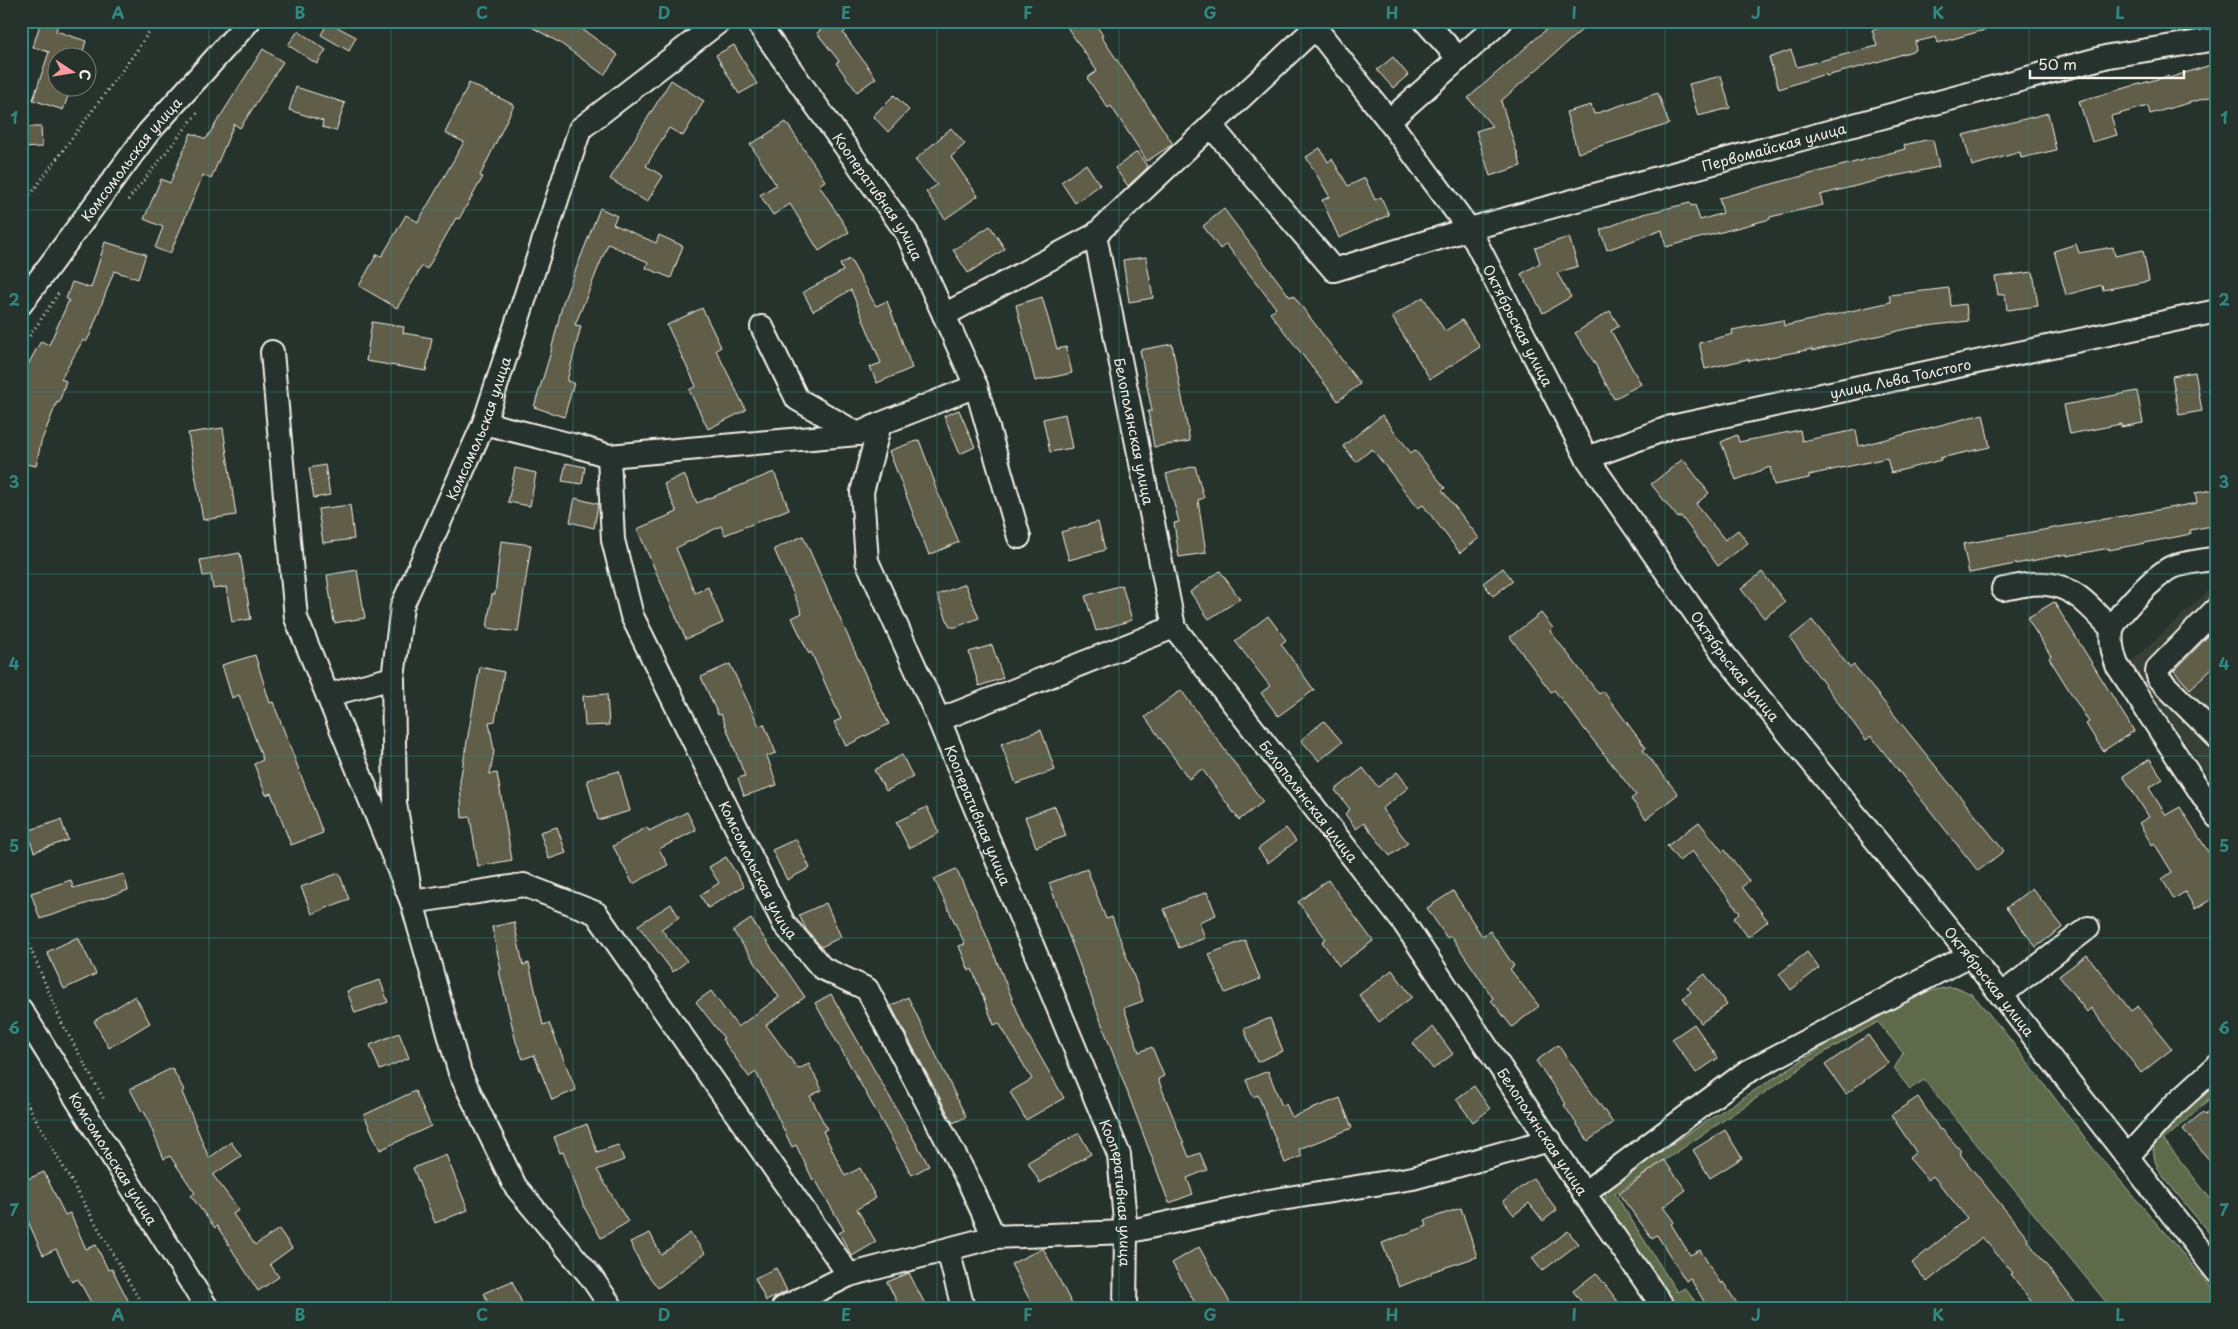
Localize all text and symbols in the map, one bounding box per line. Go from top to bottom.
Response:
text: A [112,0,125,24]
text: B [295,0,306,24]
text: C [476,0,488,24]
text: D [658,0,670,24]
text: E [841,0,851,24]
text: F [1023,0,1033,24]
text: G [1203,0,1217,24]
text: H [1386,0,1398,24]
text: I [1571,0,1577,24]
text: J [1751,0,1761,24]
text: K [1932,0,1944,24]
text: L [2115,0,2125,24]
north arrow [48,48,98,98]
scale bar [2030,48,2184,80]
text: 50 m [2038,52,2077,75]
text: С [74,67,97,82]
street label: Комсомольская улица [76,92,186,225]
text: 1 [10,105,18,129]
text: 1 [2220,105,2228,129]
street label: Первомайская улица [1699,117,1848,176]
street label: Кооперативная улица [828,128,929,264]
street label: Октябрьская улица [1478,260,1559,390]
text: 2 [8,287,20,311]
text: 2 [2218,287,2230,311]
street label: Комсомольская улица [440,353,516,503]
street label: улица Льва Толстого [1828,353,1973,403]
street label: Белополянская улица [1109,355,1160,507]
text: 3 [9,469,19,493]
text: 3 [2219,469,2229,493]
street label: Октябрьская улица [1686,606,1785,726]
text: 4 [9,651,20,675]
text: 4 [2219,651,2230,675]
street label: Белополянская улица [1255,735,1363,867]
street label: Кооперативная улица [940,741,1017,889]
street label: Комсомольская улица [714,797,803,943]
text: 5 [9,833,19,857]
text: 5 [2219,833,2229,857]
street label: Октябрьская улица [1940,921,2040,1041]
text: 6 [8,1015,20,1039]
text: 6 [2218,1015,2230,1039]
street label: Белополянская улица [1492,1063,1593,1200]
street label: Комсомольская улица [64,1088,163,1229]
street label: Кооперативная улица [1095,1116,1137,1267]
text: 7 [9,1197,19,1221]
text: 7 [2219,1197,2229,1221]
text: A [112,1302,125,1326]
text: B [295,1302,306,1326]
text: C [476,1302,488,1326]
text: D [658,1302,670,1326]
text: E [841,1302,851,1326]
text: F [1023,1302,1033,1326]
text: G [1203,1302,1217,1326]
text: H [1386,1302,1398,1326]
text: I [1571,1302,1577,1326]
text: J [1751,1302,1761,1326]
text: K [1932,1302,1944,1326]
text: L [2115,1302,2125,1326]

